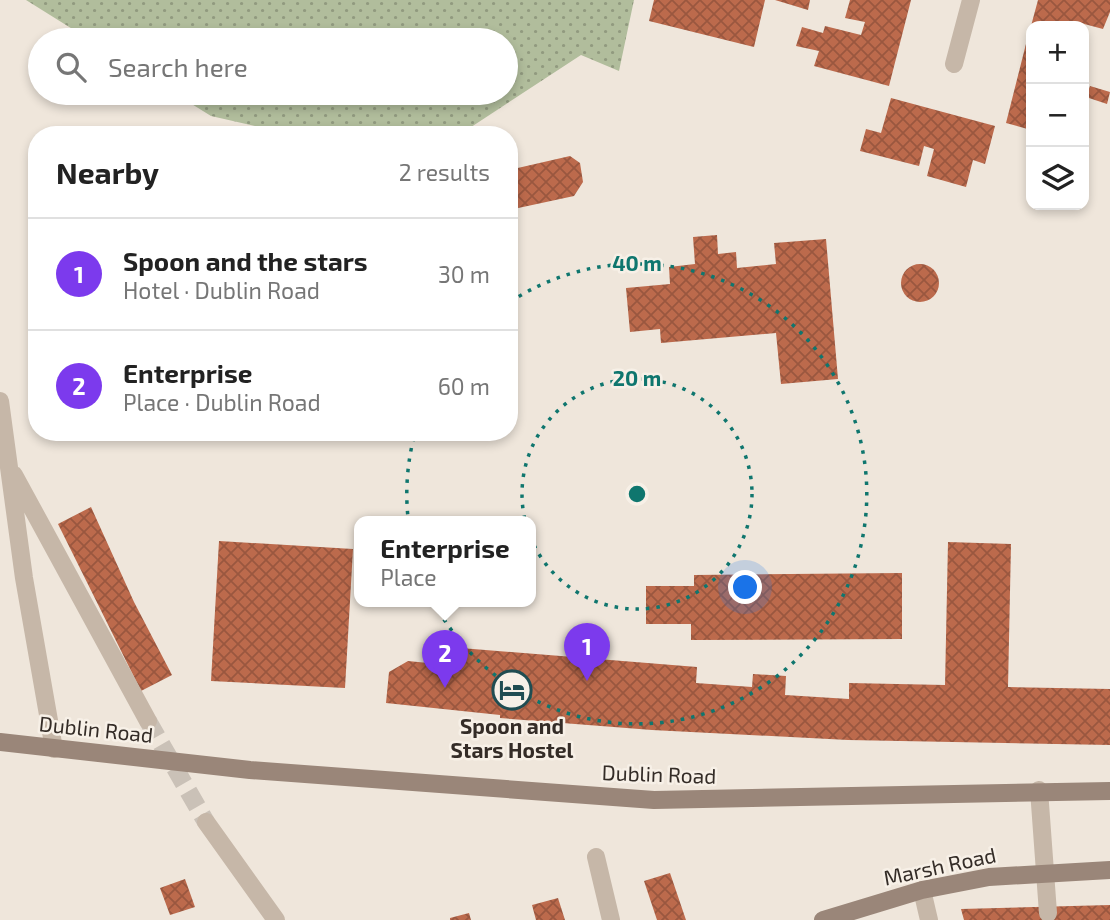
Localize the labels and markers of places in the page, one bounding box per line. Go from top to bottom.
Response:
centre of rings [625,482,649,506]
pin: 1 [564,623,610,681]
pin: 2 [422,630,468,688]
hotel icon: Spoon and Stars Hostel [491,669,533,711]
place label: Spoon and Stars Hostel [451,713,574,762]

